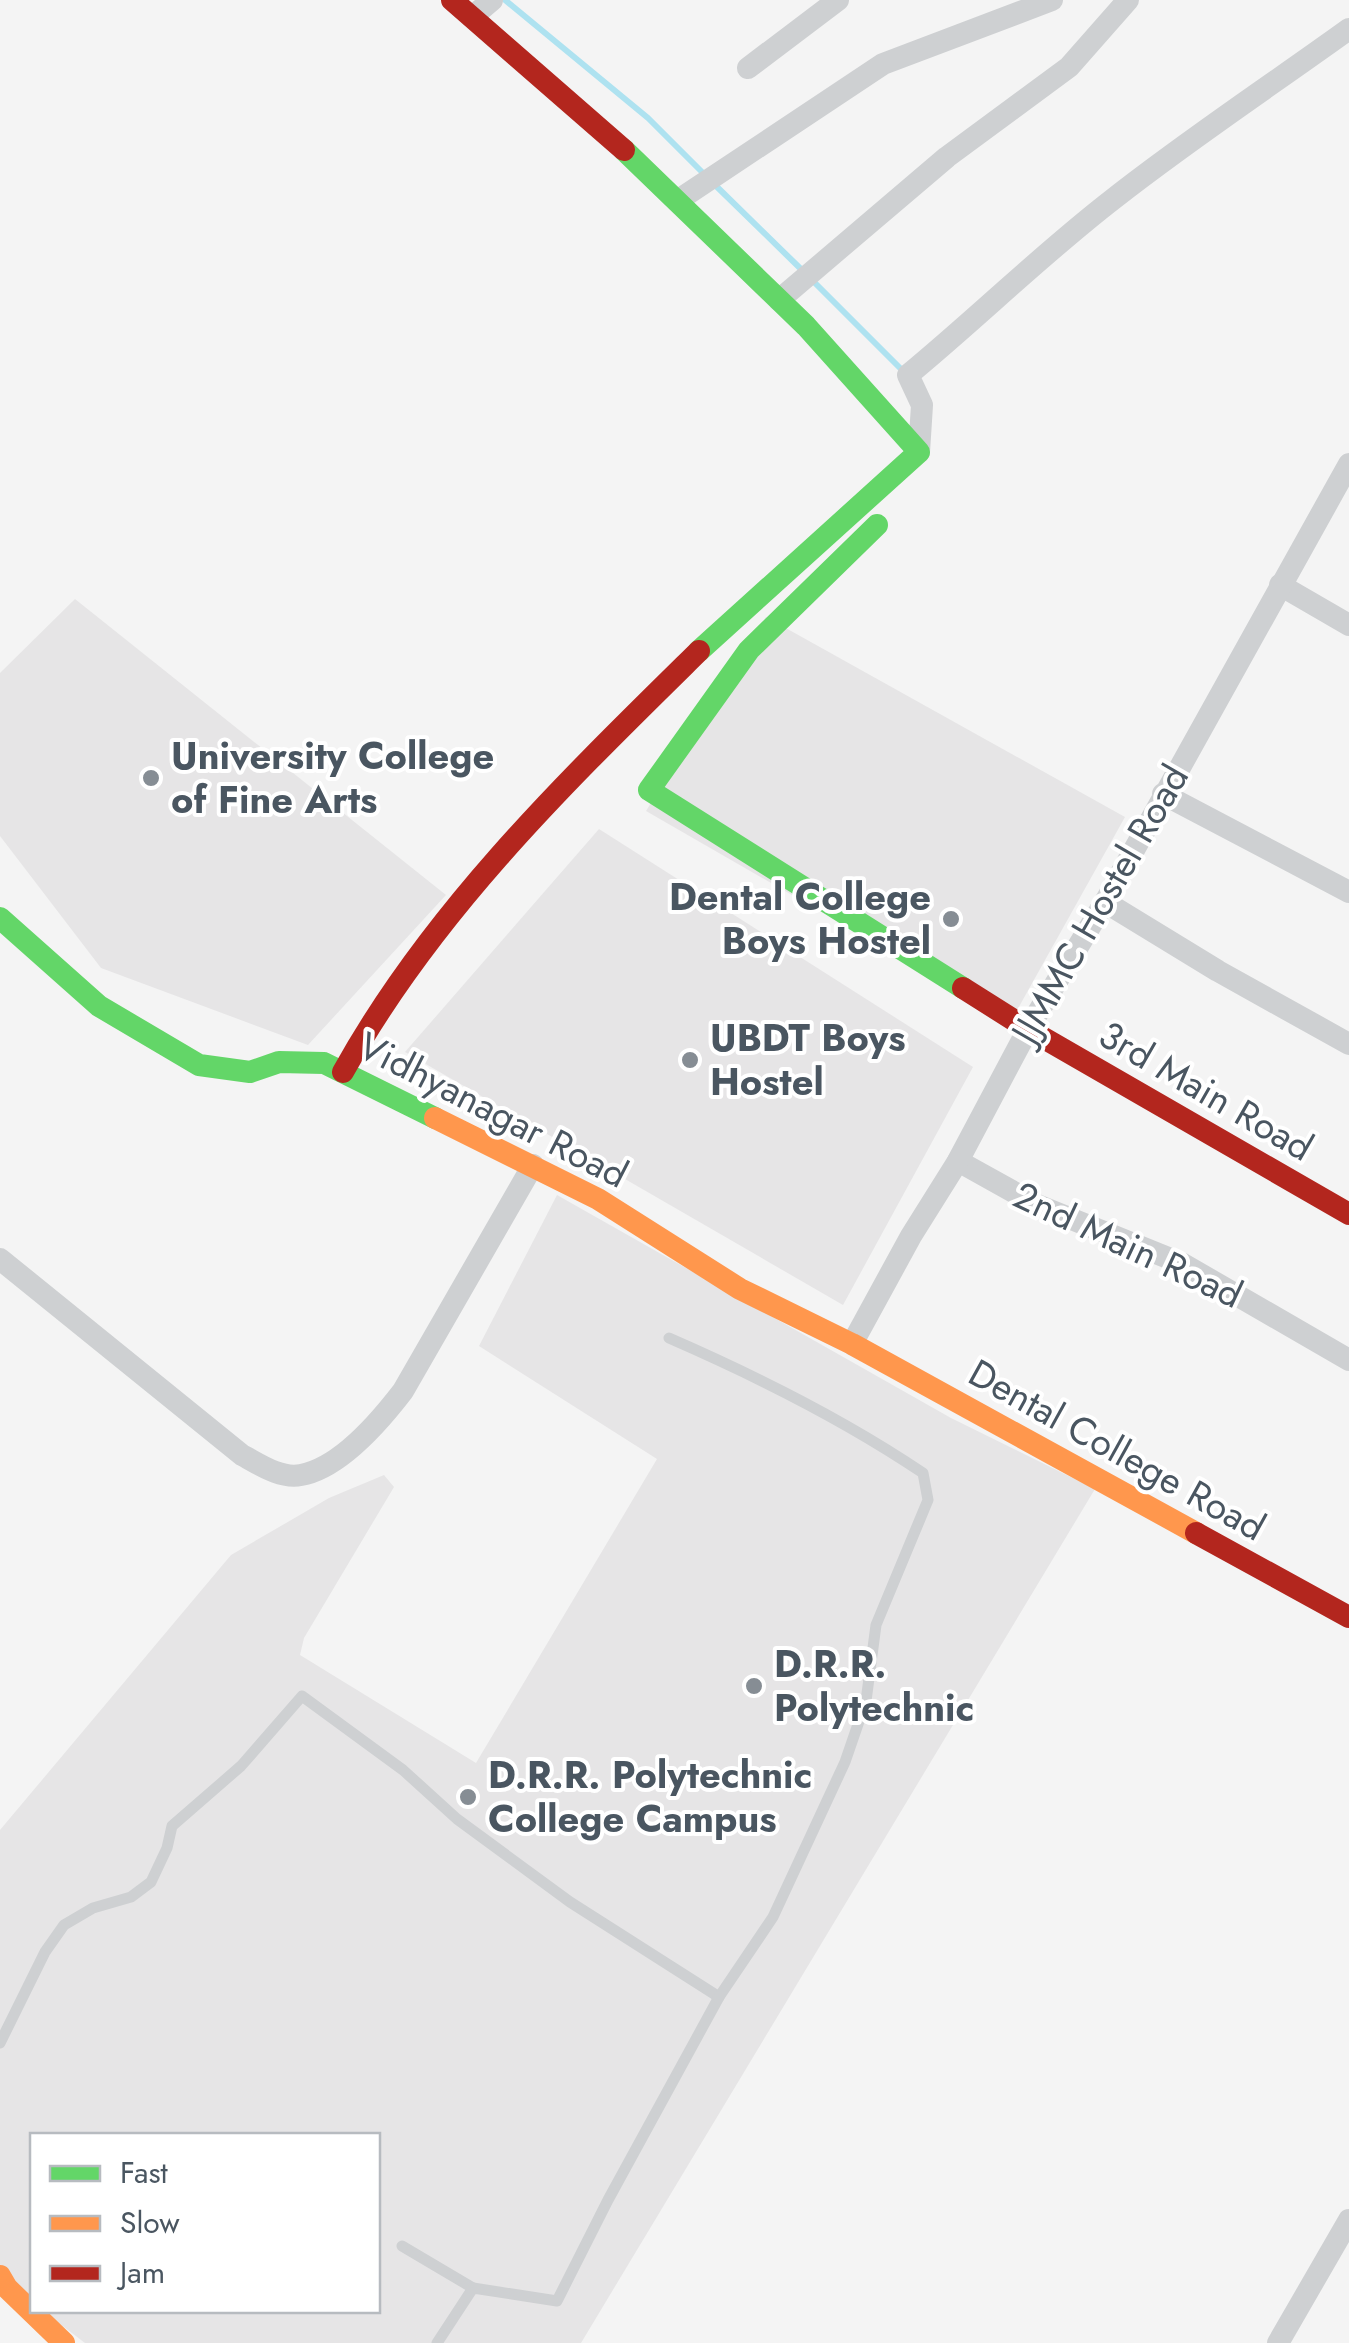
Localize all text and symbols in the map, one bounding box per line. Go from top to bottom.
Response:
place label: University College of Fine Arts [171,728,494,827]
street label: JJMMC Hostel Road [995,754,1202,1058]
marker: University College of Fine Arts [140,767,162,789]
place label: Dental College Boys Hostel [669,869,931,968]
marker: Dental College Boys Hostel [940,908,962,930]
street label: 3rd Main Road [1089,1007,1324,1174]
place label: UBDT Boys Hostel [710,1010,906,1109]
street label: Vidhyanagar Road [349,1018,638,1201]
marker: UBDT Boys Hostel [679,1049,701,1071]
street label: 2nd Main Road [1005,1167,1252,1322]
street label: Dental College Road [959,1345,1275,1554]
place label: D.R.R. Polytechnic [774,1636,974,1735]
marker: D.R.R. Polytechnic [743,1675,765,1697]
place label: D.R.R. Polytechnic College Campus [488,1747,812,1846]
marker: D.R.R. Polytechnic College Campus [457,1786,479,1808]
legend [30,2133,380,2313]
text: Fast [120,2151,169,2194]
text: Slow [120,2201,180,2244]
text: Jam [116,2251,165,2294]

